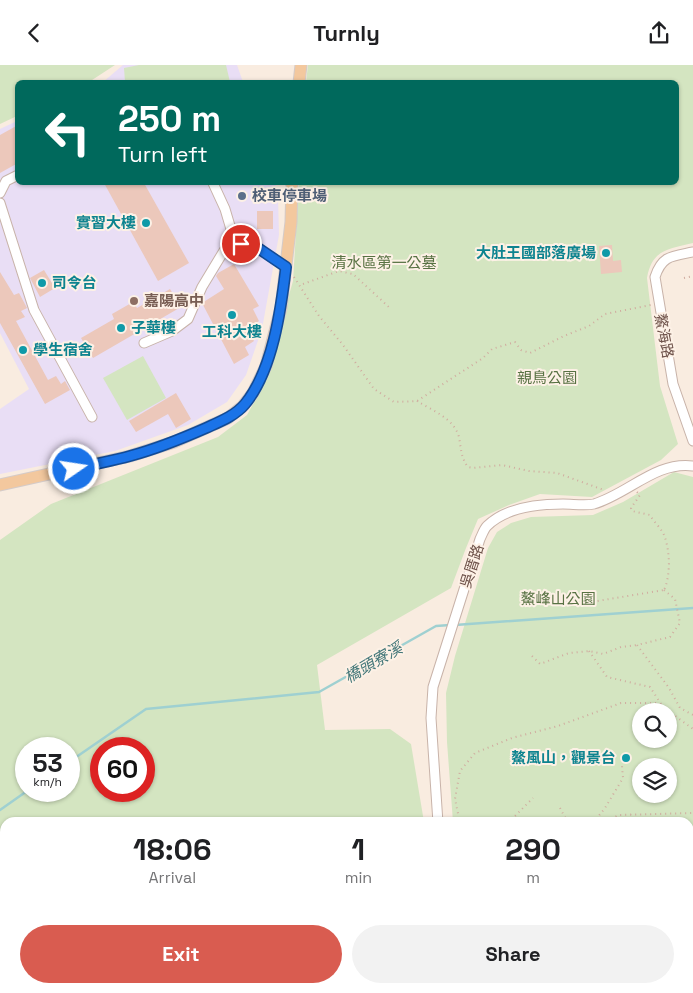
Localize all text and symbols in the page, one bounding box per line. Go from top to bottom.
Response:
icon: back [20,19,48,47]
text: Turnly [313,19,380,47]
icon: share [645,19,673,47]
text: 250 m [118,97,221,141]
icon: left [35,100,100,165]
text: Turn left [118,140,208,168]
place label: 校車停車場 [252,186,327,205]
marker: 校車停車場 [236,190,248,202]
place label: 實習大樓 [76,213,136,232]
marker: 實習大樓 [140,217,152,229]
pin [220,223,262,265]
icon: arrive [227,230,255,258]
place label: 大肚王國部落廣場 [476,243,596,262]
marker: 大肚王國部落廣場 [600,247,612,259]
park label: 清水區第一公墓 [331,253,437,272]
place label: 司令台 [52,273,97,292]
marker: 司令台 [36,277,48,289]
place label: 嘉陽高中 [144,291,204,310]
marker: 嘉陽高中 [128,295,140,307]
marker: 工科大樓 [226,309,238,321]
street label: 鰲海路 [651,312,678,360]
place label: 子華樓 [131,318,176,337]
marker: 子華樓 [115,322,127,334]
place label: 工科大樓 [202,322,262,341]
place label: 學生宿舍 [33,340,93,359]
marker: 學生宿舍 [17,344,29,356]
park label: 親鳥公園 [517,368,577,387]
position arrow [47,442,99,494]
street label: 吳厝路 [456,542,488,590]
park label: 鰲峰山公園 [520,589,596,608]
water label: 橋頭寮溪 [340,636,408,688]
map controls [632,703,677,803]
button: search [632,703,677,748]
speed limit sign: 60 [90,737,155,802]
text: 53 [32,747,63,779]
place label: 鰲風山，觀景台 [511,748,616,767]
marker: 鰲風山，觀景台 [620,752,632,764]
button: layers [632,758,677,803]
text: km/h [33,774,62,790]
text: 18:06 [133,830,212,869]
text: 1 [352,830,365,869]
text: 290 [505,830,561,869]
text: Arrival [149,867,196,888]
text: min [345,867,372,888]
text: m [526,867,540,888]
button: Exit [20,925,342,983]
button: Share [352,925,674,983]

